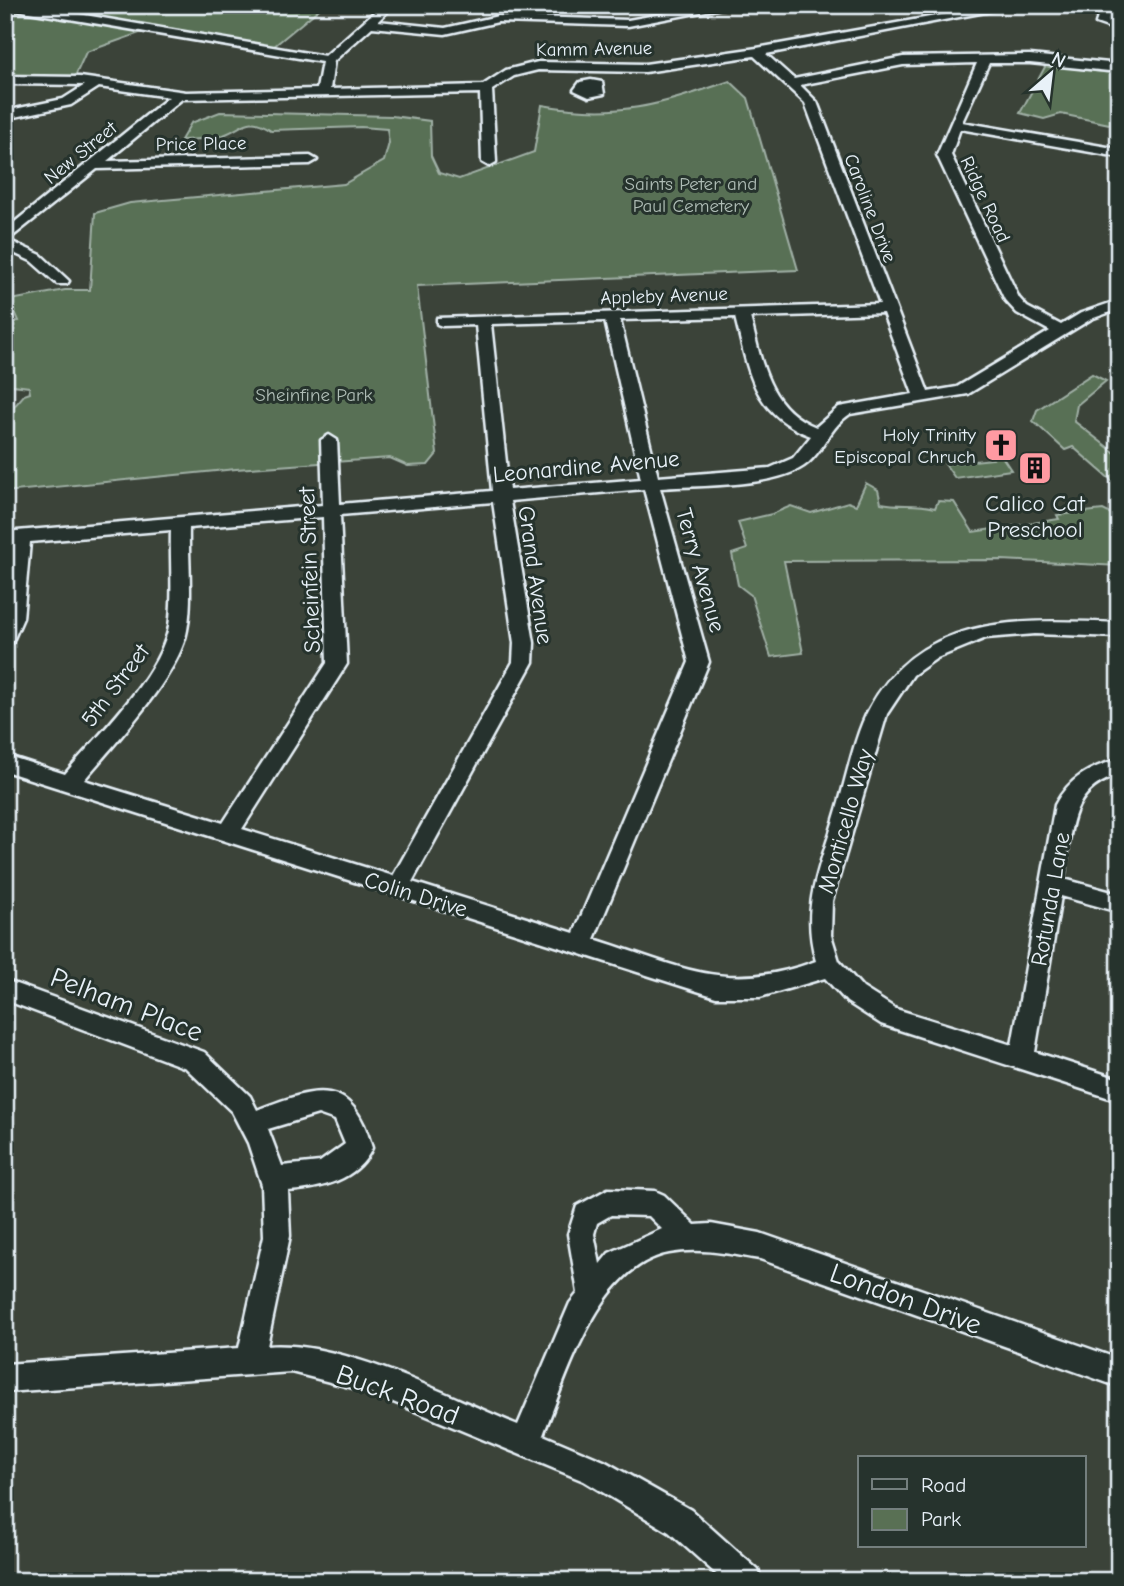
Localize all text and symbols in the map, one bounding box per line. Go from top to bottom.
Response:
street label: Kamm Avenue [536,37,652,61]
north arrow [1016,38,1086,108]
text: N [1048,47,1069,72]
street label: New Street [40,116,122,189]
street label: Price Place [155,132,247,156]
street label: Caroline Drive [839,151,901,266]
street label: Ridge Road [956,153,1015,246]
park label: Saints Peter and Paul Cemetery [625,173,757,217]
street label: Appleby Avenue [600,283,728,309]
park label: Sheinfine Park [255,384,373,406]
place label: Holy Trinity Episcopal Chruch [834,424,977,468]
church icon: Holy Trinity Episcopal Chruch [982,426,1020,464]
street label: Leonardine Avenue [492,445,680,488]
building icon: Calico Cat Preschool [1016,449,1054,487]
street label: Scheinfein Street [293,485,326,654]
place label: Calico Cat Preschool [985,490,1086,543]
street label: Grand Avenue [512,504,559,646]
street label: Terry Avenue [670,505,731,635]
street label: 5th Street [76,637,156,732]
street label: Monticello Way [812,745,879,896]
street label: Rotunda Lane [1025,830,1076,968]
street label: Colin Drive [361,866,471,923]
street label: Pelham Place [46,961,207,1049]
street label: London Drive [826,1257,986,1341]
street label: Buck Road [332,1358,464,1432]
legend [858,1456,1086,1548]
text: Road [921,1473,966,1497]
text: Park [921,1507,961,1531]

